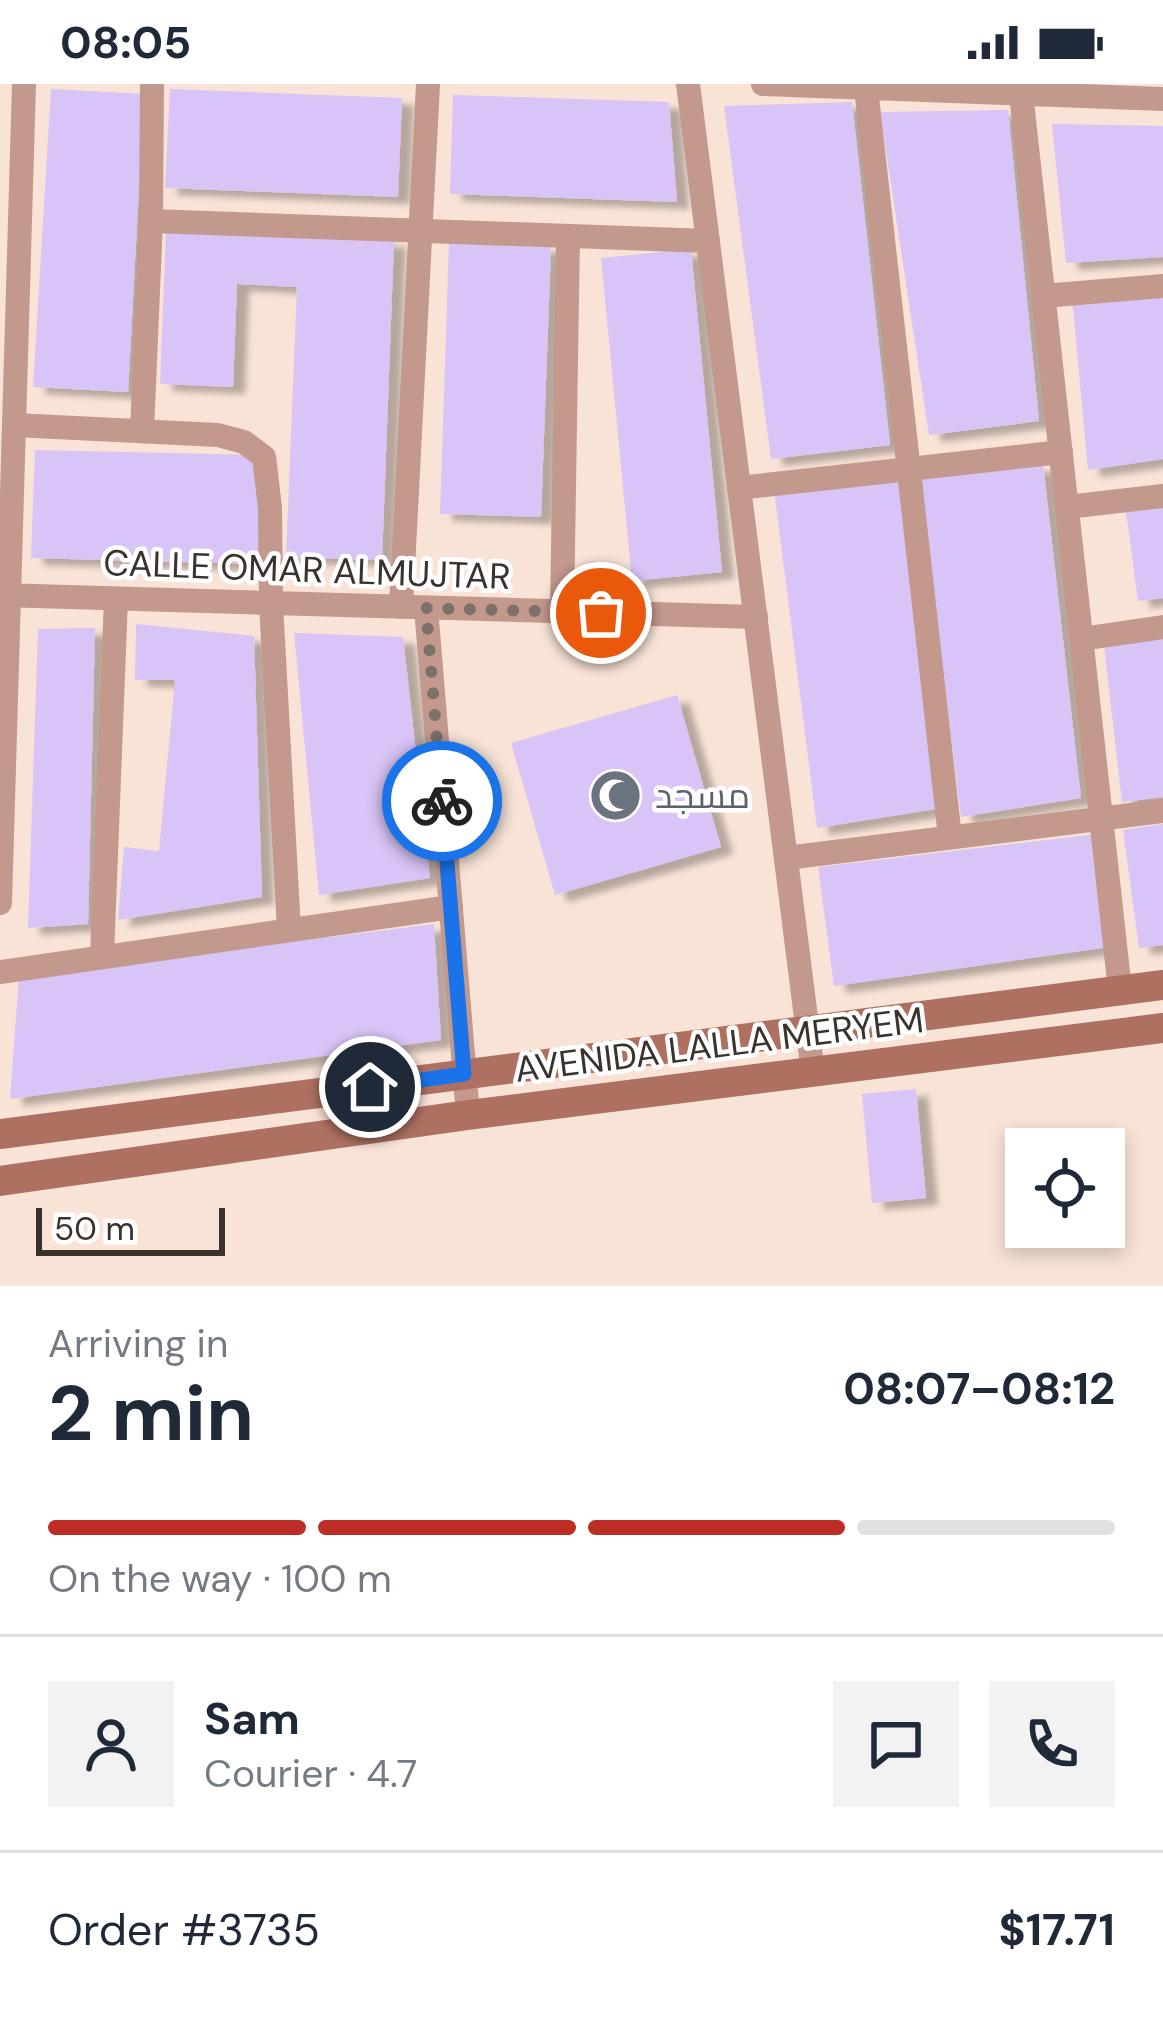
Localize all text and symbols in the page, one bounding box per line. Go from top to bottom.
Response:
text: 08:05 [60,13,191,72]
street label: CALLE OMAR ALMUJTAR [103,539,511,600]
pin [550,562,652,664]
icon: bag [568,580,634,646]
courier [382,741,502,861]
mosque icon: مسجد [588,767,644,823]
icon: bike [409,768,475,834]
place label: مسجد [655,772,750,819]
street label: AVENIDA LALLA MERYEM [512,996,926,1093]
pin [319,1036,421,1138]
icon: home [337,1054,403,1120]
map controls [1005,1128,1125,1248]
button: locate [1005,1128,1125,1248]
scale bar [36,1202,225,1255]
text: 50 m [54,1207,135,1250]
text: Arriving in [48,1318,228,1369]
text: 08:07–08:12 [843,1359,1115,1418]
text: 2 min [48,1363,254,1464]
text: On the way · 100 m [48,1553,392,1604]
button: person [48,1681,174,1807]
button: chat [833,1681,959,1807]
button: phone [989,1681,1115,1807]
text: Sam [204,1689,300,1748]
text: Courier · 4.7 [204,1748,417,1799]
text: Order #3735 [48,1900,320,1959]
text: $17.71 [999,1900,1115,1959]

